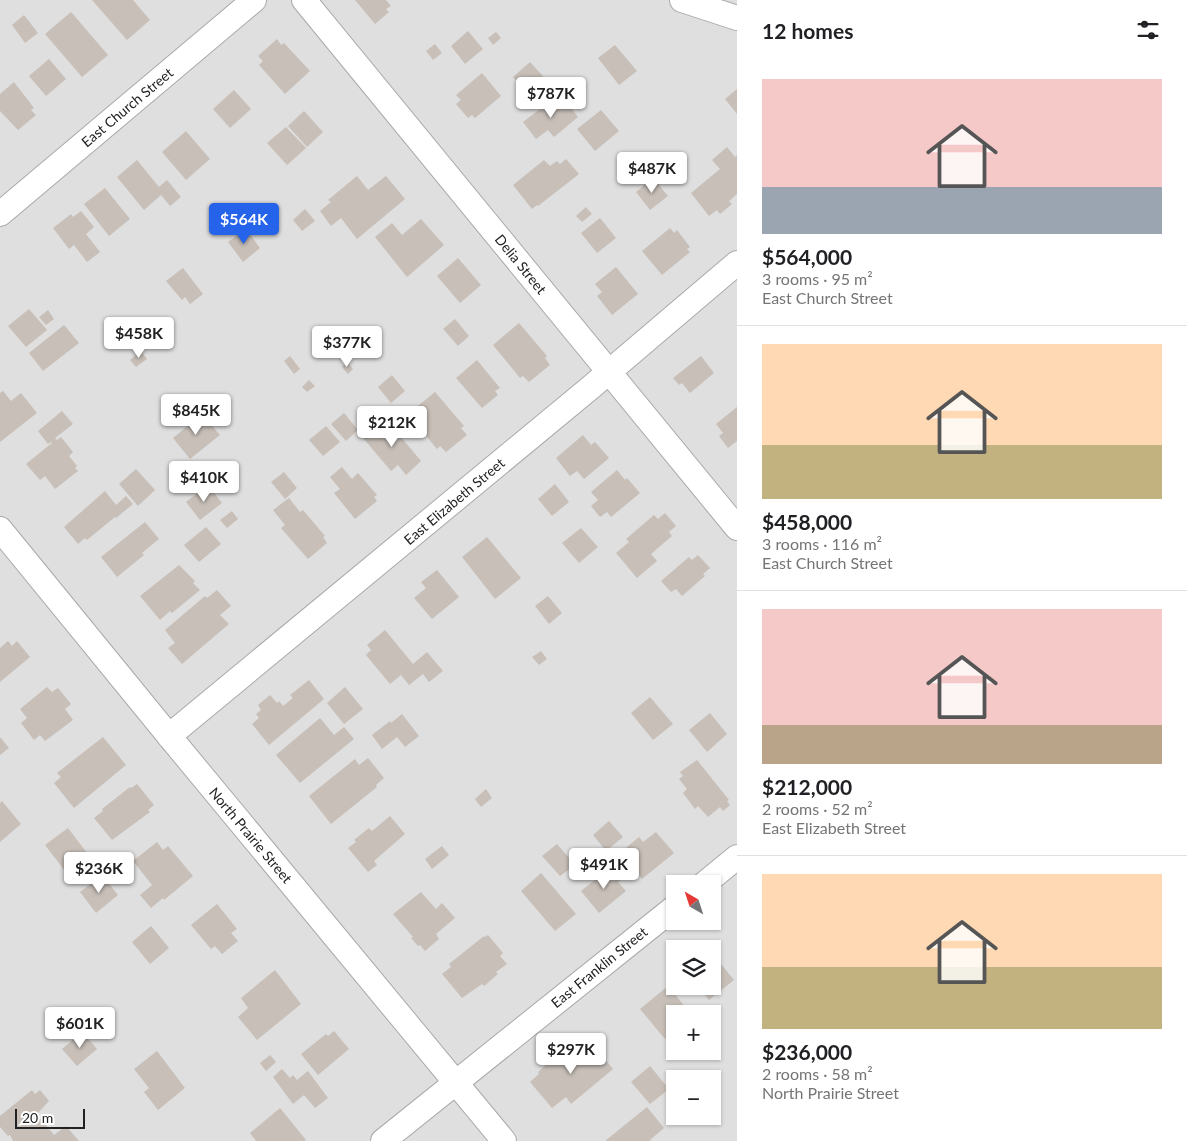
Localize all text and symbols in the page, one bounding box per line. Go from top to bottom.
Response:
icon: filters [1134,16,1162,44]
text: 12 homes [762,18,853,43]
street label: East Church Street [78,64,176,150]
pin: $787K [516,76,586,119]
text: $787K [527,83,575,102]
icon: home [917,111,1007,201]
pin: $487K [617,152,687,194]
text: $487K [628,158,676,177]
pin: $564K [209,202,279,245]
text: $564K [220,209,268,228]
street label: Delia Street [492,231,550,297]
text: $564,000 [762,244,852,269]
text: 3 rooms · 95 m² [762,269,873,288]
text: East Church Street [762,288,893,307]
pin: $458K [104,316,174,359]
text: $458K [115,323,163,342]
pin: $377K [312,326,382,368]
text: $377K [323,332,371,351]
icon: home [917,377,1007,467]
pin: $845K [161,394,231,436]
text: $845K [172,400,220,419]
pin: $212K [357,406,427,448]
text: $212K [368,412,416,431]
street label: East Elizabeth Street [400,454,508,548]
pin: $410K [169,460,239,503]
text: $410K [180,467,228,486]
text: $458,000 [762,509,852,534]
text: 3 rooms · 116 m² [762,534,882,553]
text: East Church Street [762,553,893,572]
icon: home [917,642,1007,732]
text: $212,000 [762,774,852,799]
street label: North Prairie Street [206,784,296,886]
text: 2 rooms · 52 m² [762,799,873,818]
text: East Elizabeth Street [762,818,906,837]
pin: $491K [569,848,639,890]
pin: $236K [64,852,134,894]
text: $491K [580,854,628,873]
text: $236K [75,858,123,877]
north arrow [666,875,721,930]
map controls [666,875,721,1125]
icon: home [917,907,1007,997]
street label: East Franklin Street [548,923,650,1011]
button: layers [666,940,721,995]
button: + [666,1005,721,1060]
pin: $601K [45,1006,115,1049]
text: $601K [56,1013,104,1032]
pin: $297K [536,1032,606,1075]
text: $297K [547,1039,595,1058]
text: $236,000 [762,1039,852,1064]
text: 2 rooms · 58 m² [762,1064,873,1083]
button: − [666,1070,721,1125]
text: North Prairie Street [762,1083,899,1102]
scale bar [15,1106,85,1129]
text: 20 m [22,1109,53,1126]

